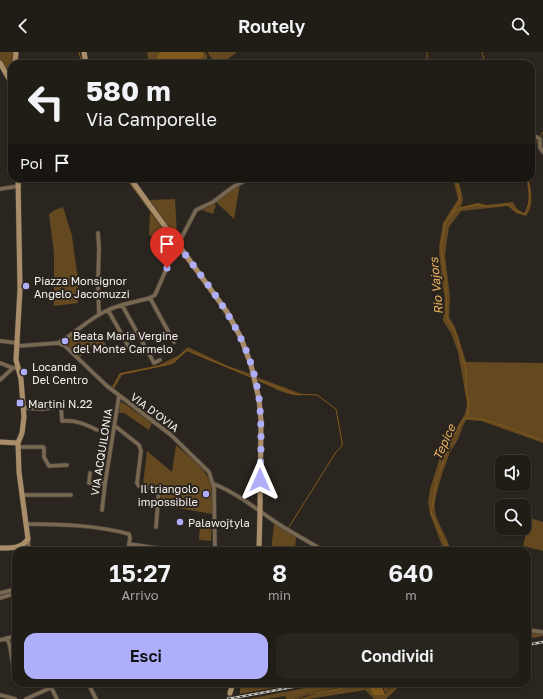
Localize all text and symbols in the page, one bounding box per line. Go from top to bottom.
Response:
icon: back [12,15,34,37]
text: Routely [238,15,305,37]
icon: search [509,15,531,37]
text: 580 m [86,74,171,107]
icon: left [20,76,72,128]
text: Via Camporelle [86,108,217,130]
icon: arrive [51,152,73,174]
text: Poi [20,154,43,172]
pin [150,227,184,268]
icon: arrive [156,233,178,255]
water label: Rio Vajors [426,256,446,315]
place label: Piazza Monsignor Angelo Jacomuzzi [34,274,130,300]
marker: Piazza Monsignor Angelo Jacomuzzi [21,281,31,291]
place label: Beata Maria Vergine del Monte Carmelo [73,329,178,355]
marker: Beata Maria Vergine del Monte Carmelo [60,336,70,346]
place label: Locanda Del Centro [32,360,88,386]
marker: Locanda Del Centro [19,367,29,377]
street label: VIA D'OVIA [128,390,182,435]
place label: Martini N.22 [28,397,92,410]
marker: Martini N.22 [15,398,25,408]
street label: VIA ACQUILONIA [88,407,114,497]
water label: Tepice [430,421,459,462]
map controls [495,455,531,535]
button: sound [495,455,531,491]
position arrow [239,459,281,501]
place label: Il triangolo impossibile [138,482,198,508]
marker: Il triangolo impossibile [201,489,211,499]
button: search [495,499,531,535]
place label: Palawojtyla [188,516,250,529]
marker: Palawojtyla [175,517,185,527]
text: 15:27 [109,558,171,587]
text: 8 [272,558,287,587]
text: 640 [388,558,434,587]
text: Arrivo [121,587,159,603]
text: min [268,587,291,603]
text: m [405,587,417,603]
button: Esci [24,633,268,679]
button: Condividi [276,633,519,679]

